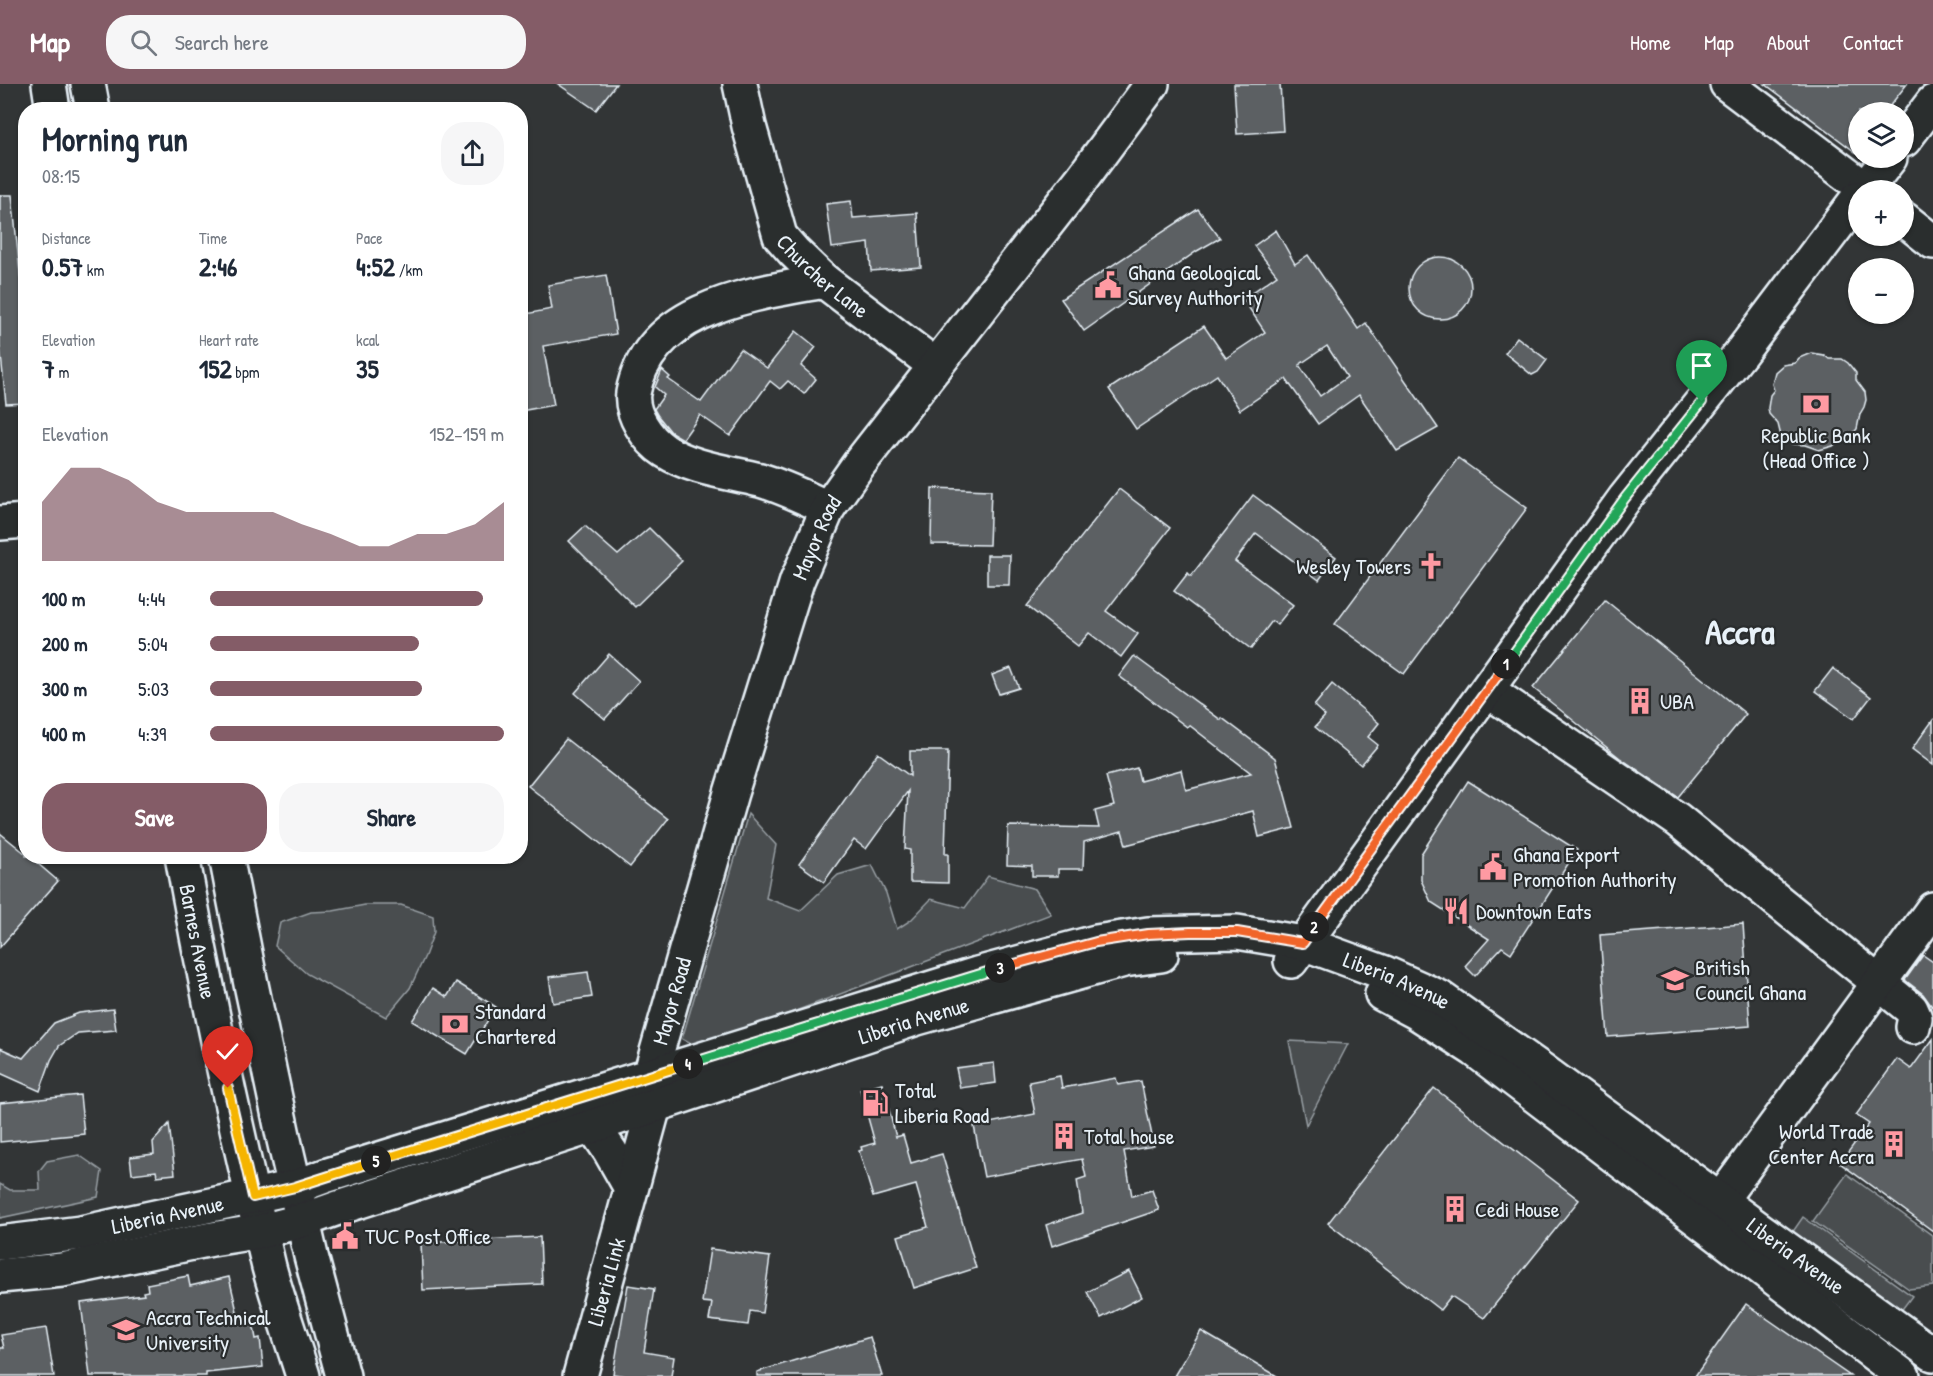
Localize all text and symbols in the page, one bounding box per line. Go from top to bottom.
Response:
search box [106,15,526,69]
text: Map [30,23,70,61]
icon: search [127,26,160,59]
text: Search here [175,27,269,57]
text: Home [1630,28,1671,57]
text: Map [1704,28,1734,57]
text: About [1767,28,1810,57]
text: Contact [1843,28,1903,57]
map controls [1848,102,1914,324]
button: layers [1848,102,1914,168]
text: Morning run [42,117,188,161]
button: share [441,122,504,185]
text: 08:15 [42,162,80,189]
button: + [1848,180,1914,246]
text: Distance [42,227,91,249]
text: Time [199,227,227,249]
text: Pace [356,227,383,249]
street label: Churcher Lane [770,227,875,325]
text: 0.57 [42,249,83,284]
text: 2:46 [199,249,237,284]
text: 4:52 [356,249,395,284]
place label: Ghana Geological Survey Authority [1128,257,1263,312]
button: − [1848,258,1914,324]
text: km [83,259,104,281]
text: /km [395,259,423,281]
public building icon: Ghana Geological Survey Authority [1093,270,1123,300]
text: Elevation [42,329,95,351]
text: Heart rate [199,329,259,351]
text: kcal [356,329,379,351]
pin [1676,340,1727,402]
icon: arrive [1685,349,1718,382]
text: 7 [42,351,55,386]
text: 152 [199,351,232,386]
text: 35 [356,351,379,386]
text: m [55,361,69,383]
text: bpm [232,361,260,383]
bank icon: Republic Bank (Head Office ) [1801,389,1831,419]
text: Elevation [42,420,108,447]
text: 152–159 m [429,420,504,447]
place label: Republic Bank (Head Office ) [1761,420,1871,475]
street label: Mayor Road [784,488,848,584]
place label: Wesley Towers [1296,551,1411,581]
church icon: Wesley Towers [1416,551,1446,581]
text: 100 m [42,585,85,612]
text: 4:44 [138,585,165,612]
district label: Accra [1705,609,1775,655]
text: 200 m [42,630,87,657]
text: 5:04 [138,630,168,657]
pin: 1 [1491,649,1521,679]
text: 1 [1503,653,1509,675]
text: 300 m [42,675,87,702]
text: 5:03 [138,675,169,702]
building icon: UBA [1625,686,1655,716]
place label: UBA [1660,686,1694,716]
text: 400 m [42,720,86,747]
text: 4:39 [138,720,166,747]
button: Save [42,783,267,852]
button: Share [279,783,504,852]
place label: Ghana Export Promotion Authority [1513,839,1677,894]
public building icon: Ghana Export Promotion Authority [1478,852,1508,882]
street label: Barnes Avenue [172,882,224,1002]
restaurant icon: Downtown Eats [1441,896,1471,926]
place label: Downtown Eats [1476,896,1591,926]
pin: 2 [1299,912,1329,942]
text: 2 [1310,916,1318,938]
street label: Liberia Avenue [1339,944,1457,1016]
place label: British Council Ghana [1695,952,1806,1007]
street label: Mayor Road [645,953,698,1048]
pin: 3 [985,953,1015,983]
text: 3 [996,957,1004,979]
school or university icon: British Council Ghana [1660,965,1690,995]
street label: Liberia Avenue [854,989,972,1051]
place label: Standard Chartered [475,996,556,1051]
bank icon: Standard Chartered [440,1009,470,1039]
pin [202,1026,253,1088]
icon: check [211,1035,244,1068]
pin: 4 [673,1049,703,1079]
text: 4 [685,1053,691,1075]
place label: Total Liberia Road [895,1075,989,1130]
fuel station icon: Total Liberia Road [860,1088,890,1118]
place label: World Trade Center Accra [1768,1116,1874,1171]
building icon: Total house [1049,1121,1079,1151]
place label: Total house [1084,1121,1175,1151]
building icon: World Trade Center Accra [1879,1129,1909,1159]
pin: 5 [361,1146,391,1176]
text: 5 [373,1150,379,1172]
street label: Liberia Avenue [109,1188,226,1241]
building icon: Cedi House [1440,1194,1470,1224]
place label: Cedi House [1475,1194,1560,1224]
street label: Liberia Avenue [1741,1210,1851,1301]
public building icon: TUC Post Office [330,1221,360,1251]
place label: TUC Post Office [365,1221,491,1251]
street label: Liberia Link [580,1234,632,1329]
place label: Accra Technical University [146,1302,271,1357]
school or university icon: Accra Technical University [111,1315,141,1345]

